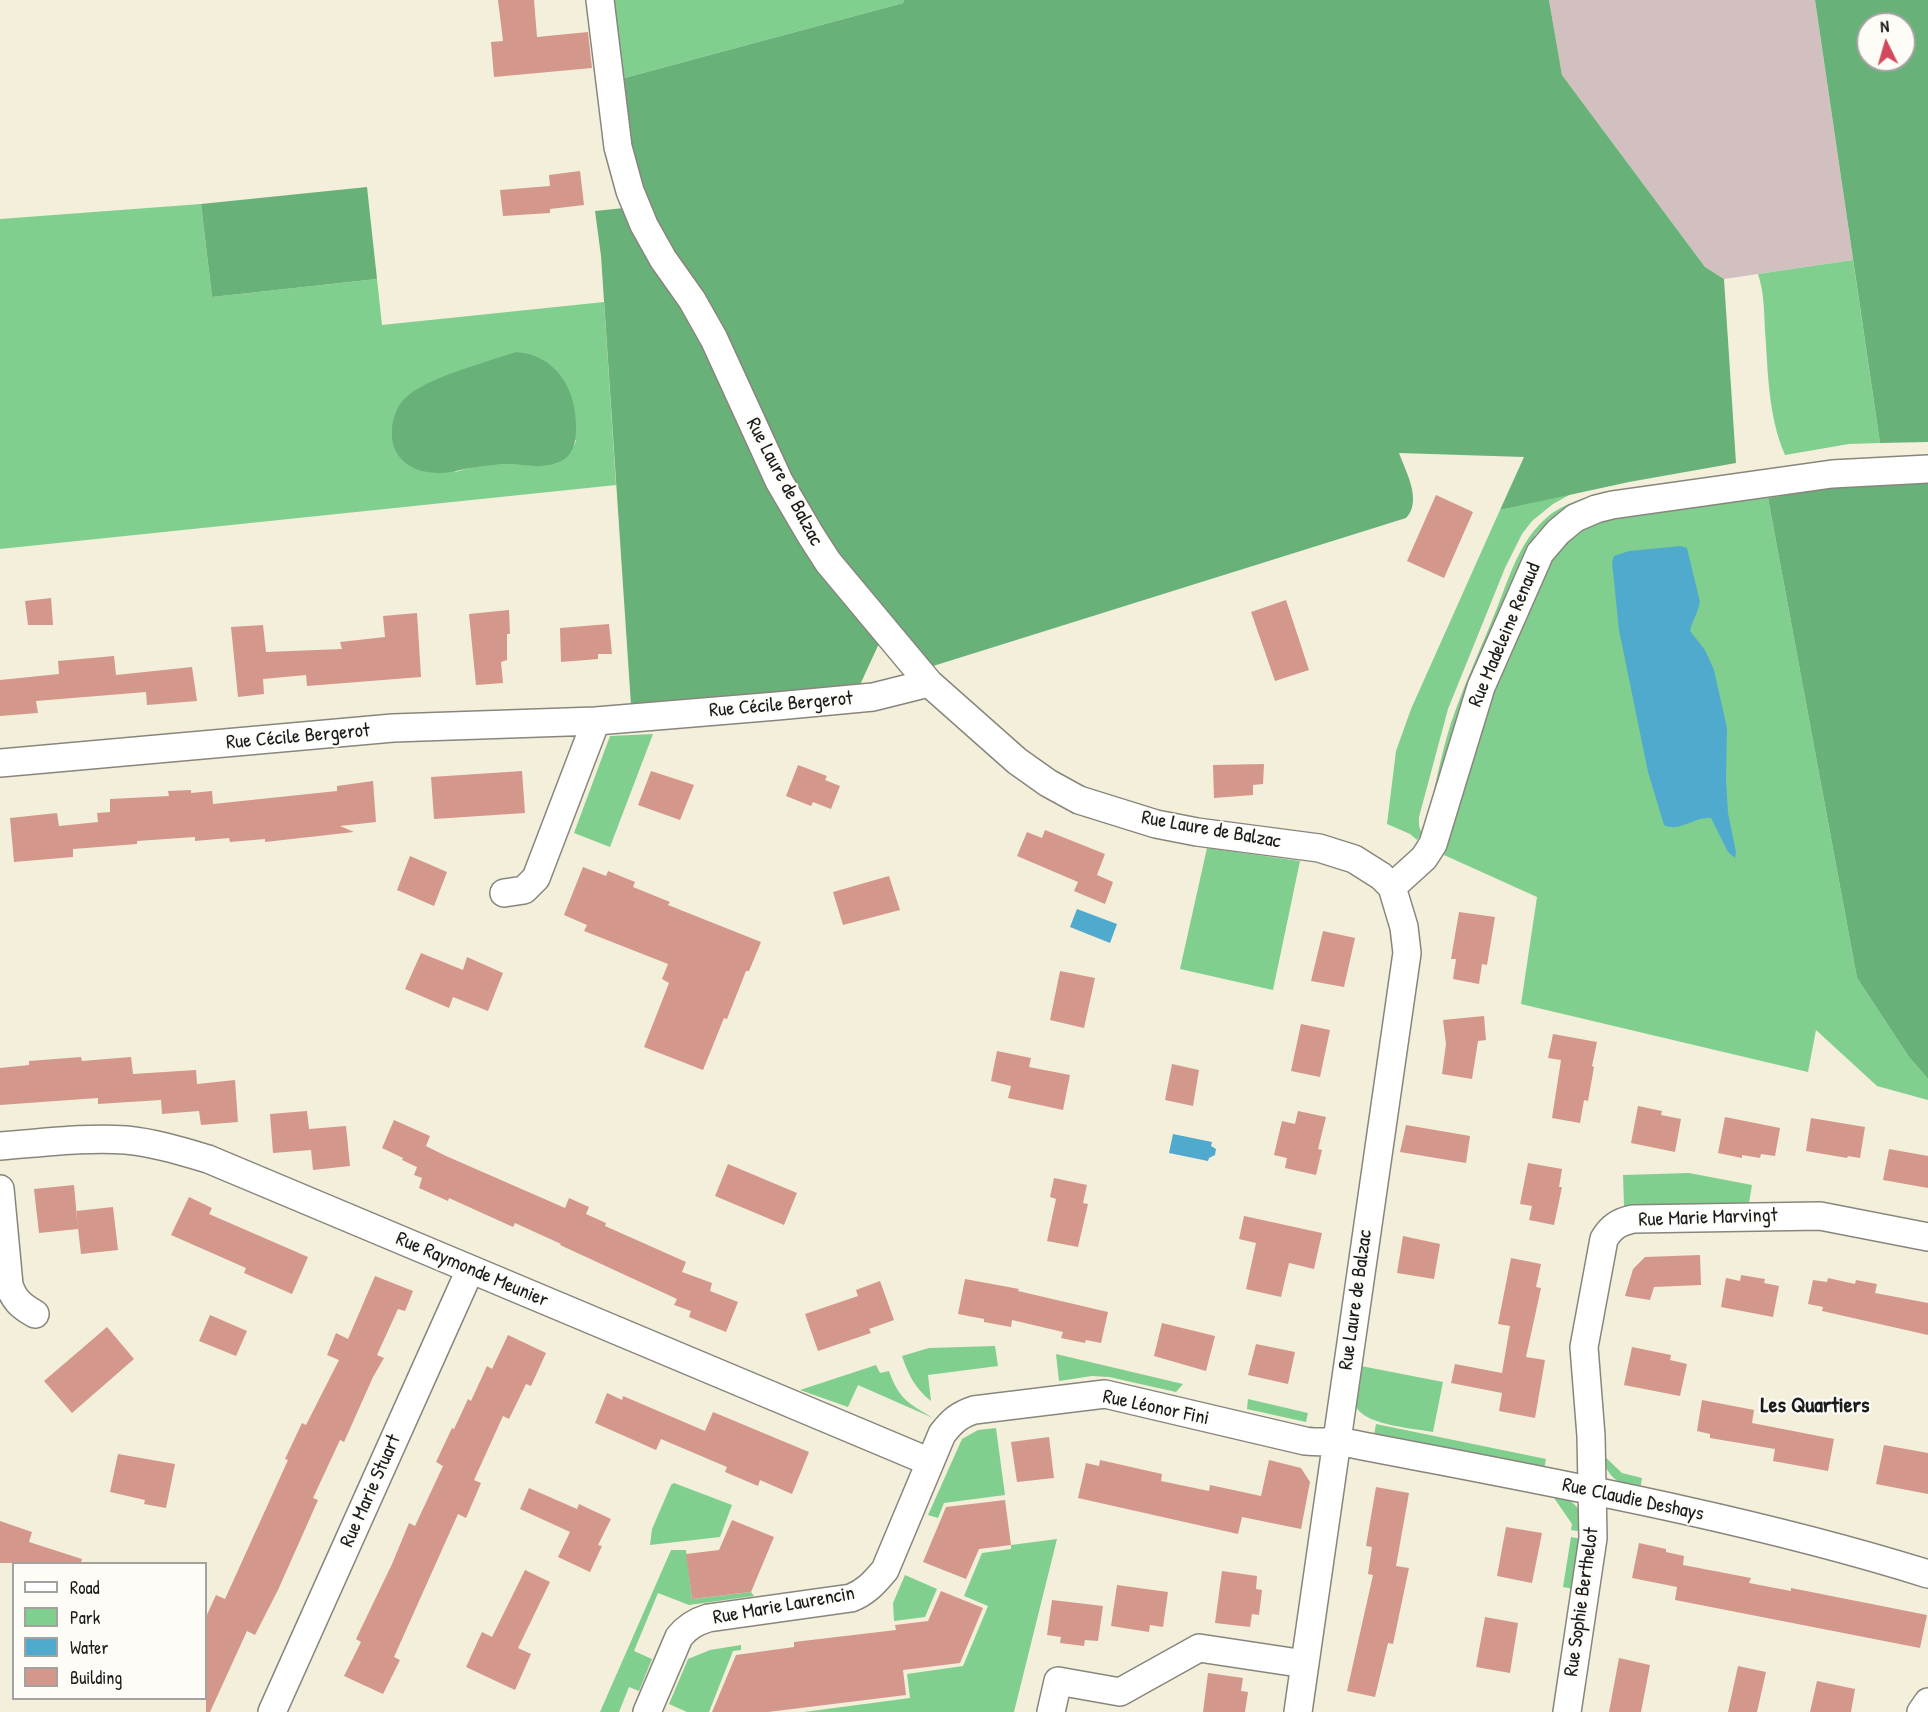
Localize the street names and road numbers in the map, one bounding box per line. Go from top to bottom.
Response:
street label: Rue Laure de Balzac [740,414,828,550]
street label: Rue Madeleine Renaud [1464,559,1546,711]
street label: Rue Cécile Bergerot [708,687,854,723]
street label: Rue Cécile Bergerot [225,719,371,755]
street label: Rue Laure de Balzac [1139,806,1283,854]
street label: Rue Marie Marvingt [1638,1204,1778,1232]
street label: Rue Raymonde Meunier [392,1227,552,1313]
street label: Rue Laure de Balzac [1334,1229,1378,1371]
street label: Rue Léonor Fini [1101,1385,1211,1431]
street label: Rue Marie Stuart [336,1431,406,1551]
street label: Rue Claudie Deshays [1560,1473,1706,1527]
street label: Rue Sophie Berthelot [1560,1526,1604,1678]
street label: Rue Marie Laurencin [711,1582,857,1630]

